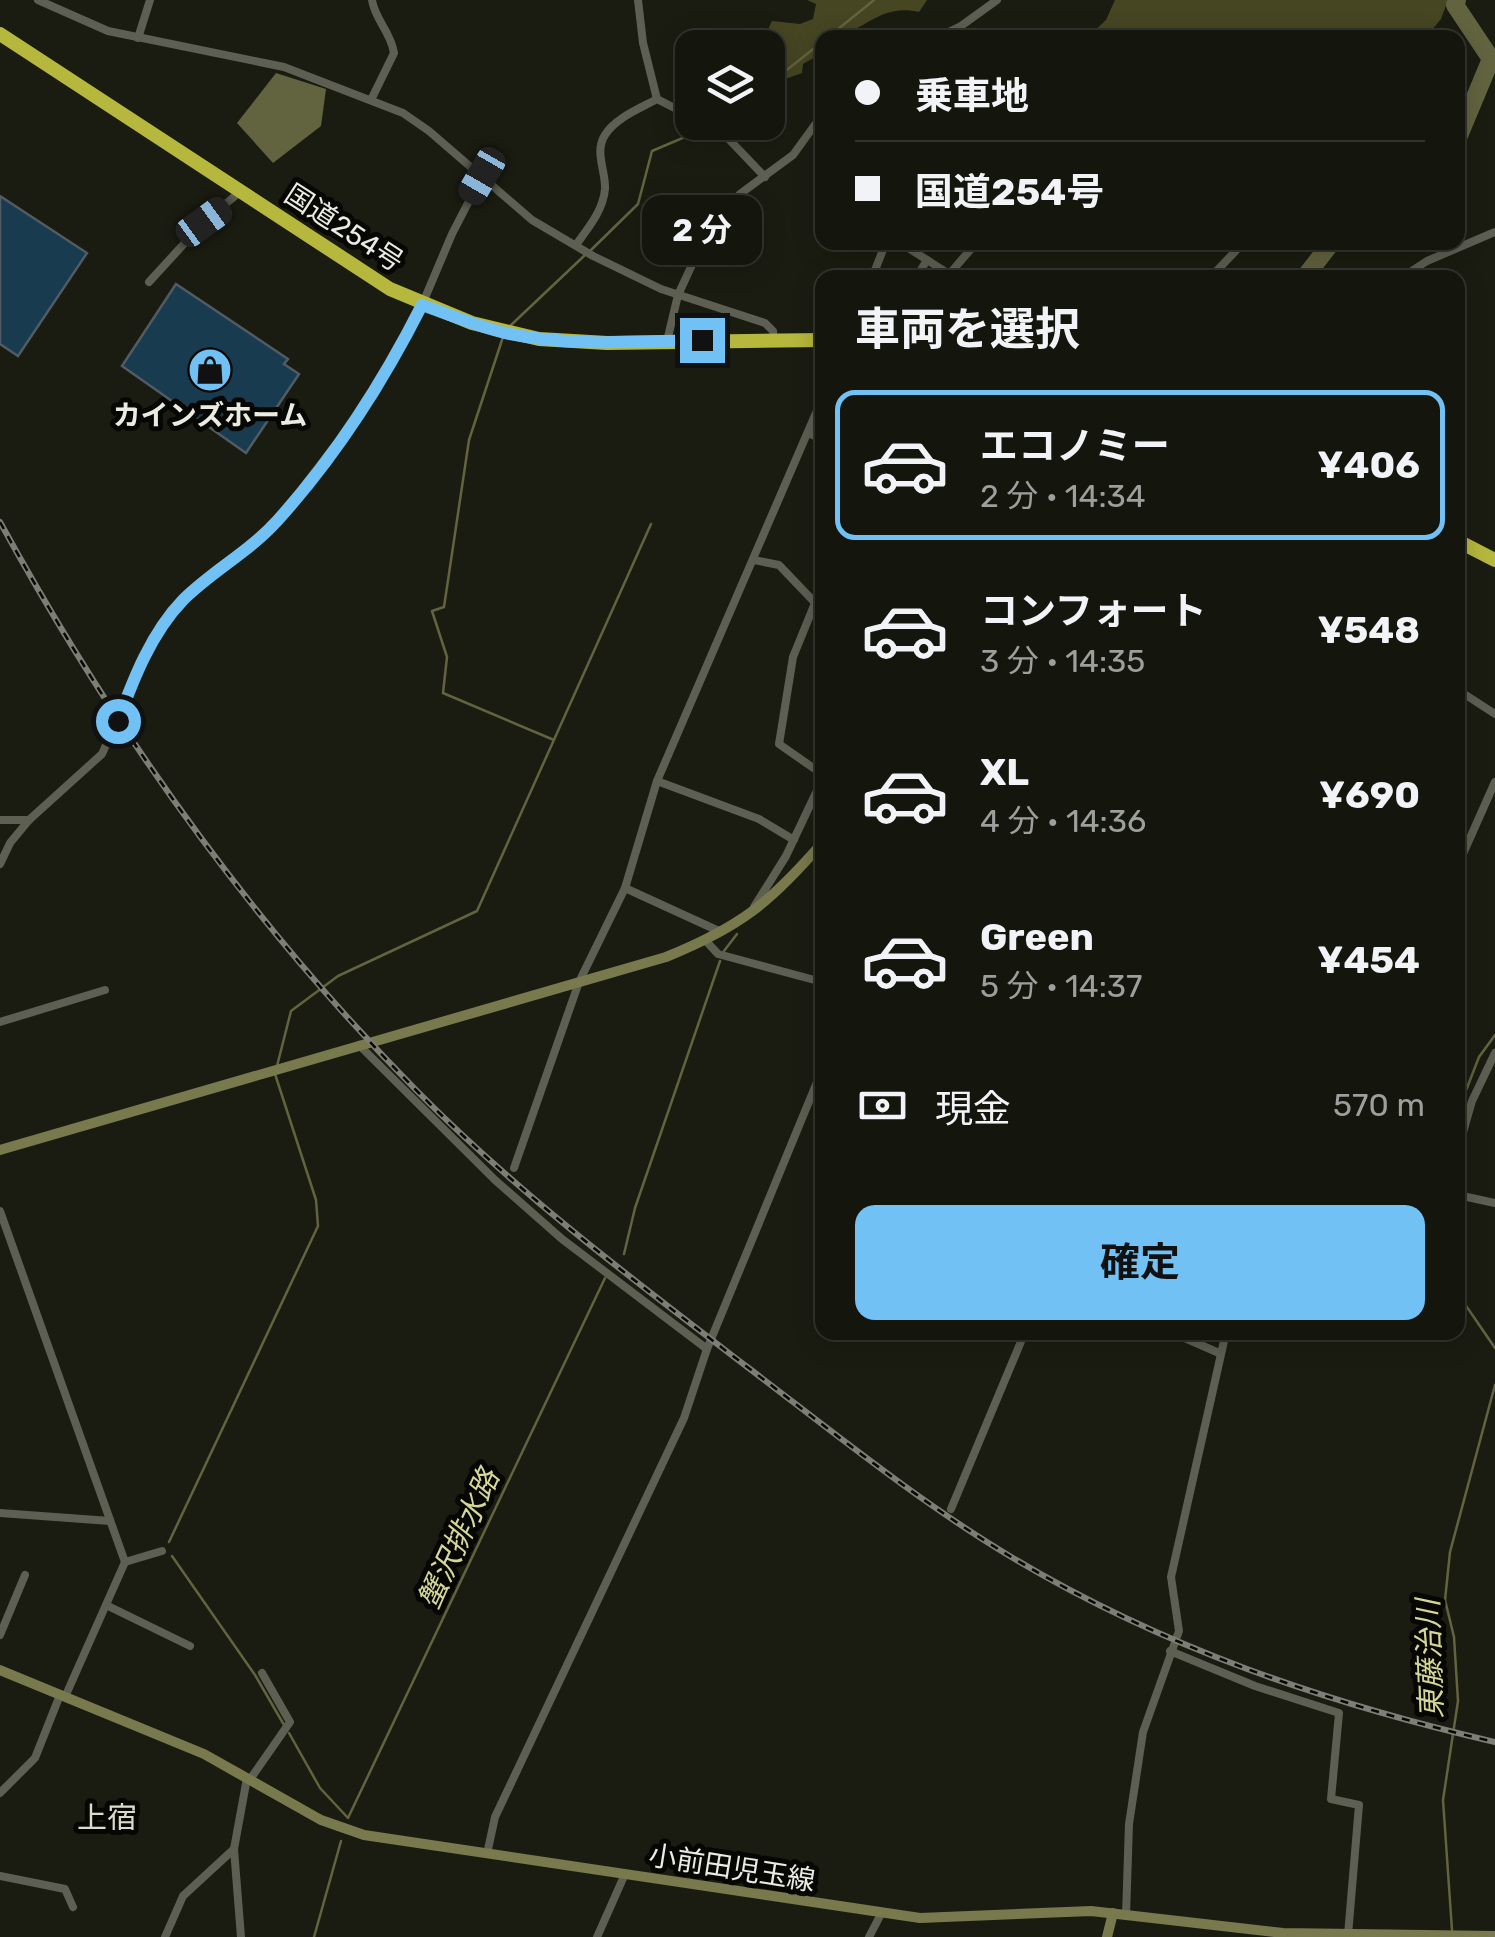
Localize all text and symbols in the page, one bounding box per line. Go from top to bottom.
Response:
map controls [675,30,785,140]
button: layers [675,30,785,140]
text: 乗車地 [915,73,1029,119]
car [454,143,510,209]
text: 国道254号 [915,169,1104,215]
street label: 国道254号 [279,178,409,278]
car [171,192,237,252]
callout: 2 分 [642,195,762,265]
text: 2 分 [672,211,732,249]
text: 車両を選択 [855,303,1080,356]
route end [680,318,725,363]
shop icon: カインズホーム [187,347,233,393]
place label: カインズホーム [113,399,307,432]
icon: car [860,420,950,510]
text: エコノミー [980,423,1170,469]
text: ¥406 [1317,442,1420,488]
text: 2 分 · 14:34 [980,477,1146,515]
icon: car [860,585,950,675]
text: コンフォート [980,588,1207,634]
text: ¥548 [1318,607,1420,653]
text: 3 分 · 14:35 [980,642,1145,680]
route start [96,699,141,744]
text: XL [980,749,1029,795]
icon: car [860,750,950,840]
text: ¥690 [1319,772,1420,818]
text: 4 分 · 14:36 [980,802,1146,840]
text: Green [980,914,1094,960]
icon: car [860,915,950,1005]
text: ¥454 [1317,937,1420,983]
text: 5 分 · 14:37 [980,967,1143,1005]
icon: cash [855,1078,910,1133]
text: 現金 [935,1086,1011,1132]
text: 570 m [1333,1086,1425,1124]
button: 確定 [855,1205,1425,1320]
water label: 蟹沢排水路 [411,1461,508,1615]
water label: 東藤治川 [1410,1595,1450,1720]
district label: 上宿 [77,1800,137,1836]
street label: 小前田児玉線 [646,1839,818,1897]

